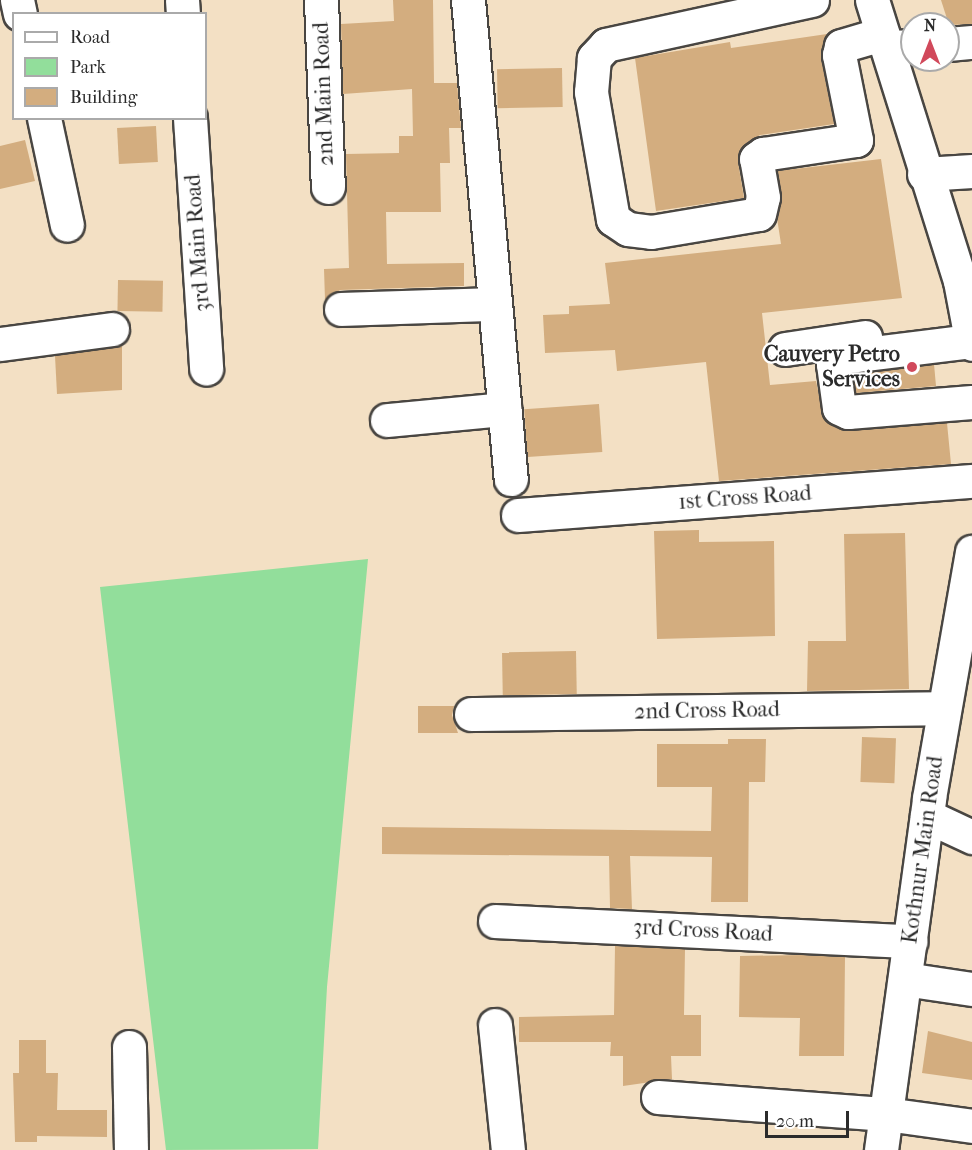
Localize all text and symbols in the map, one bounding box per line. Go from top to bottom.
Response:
legend [12,12,207,120]
north arrow [900,12,960,72]
text: N [924,16,936,35]
street label: 2nd Main Road [308,22,340,166]
text: Road [70,27,110,48]
text: Park [70,57,106,78]
text: Building [70,87,137,108]
street label: 3rd Main Road [180,173,216,313]
place label: Cauvery Petro Services [764,341,900,392]
marker: Cauvery Petro Services [905,360,919,374]
street label: 1st Cross Road [677,480,813,516]
street label: 2nd Cross Road [634,697,780,725]
street label: Kothnur Main Road [897,754,949,946]
street label: 3rd Cross Road [632,914,774,948]
scale bar [768,1099,852,1137]
text: 20 m [776,1111,814,1132]

